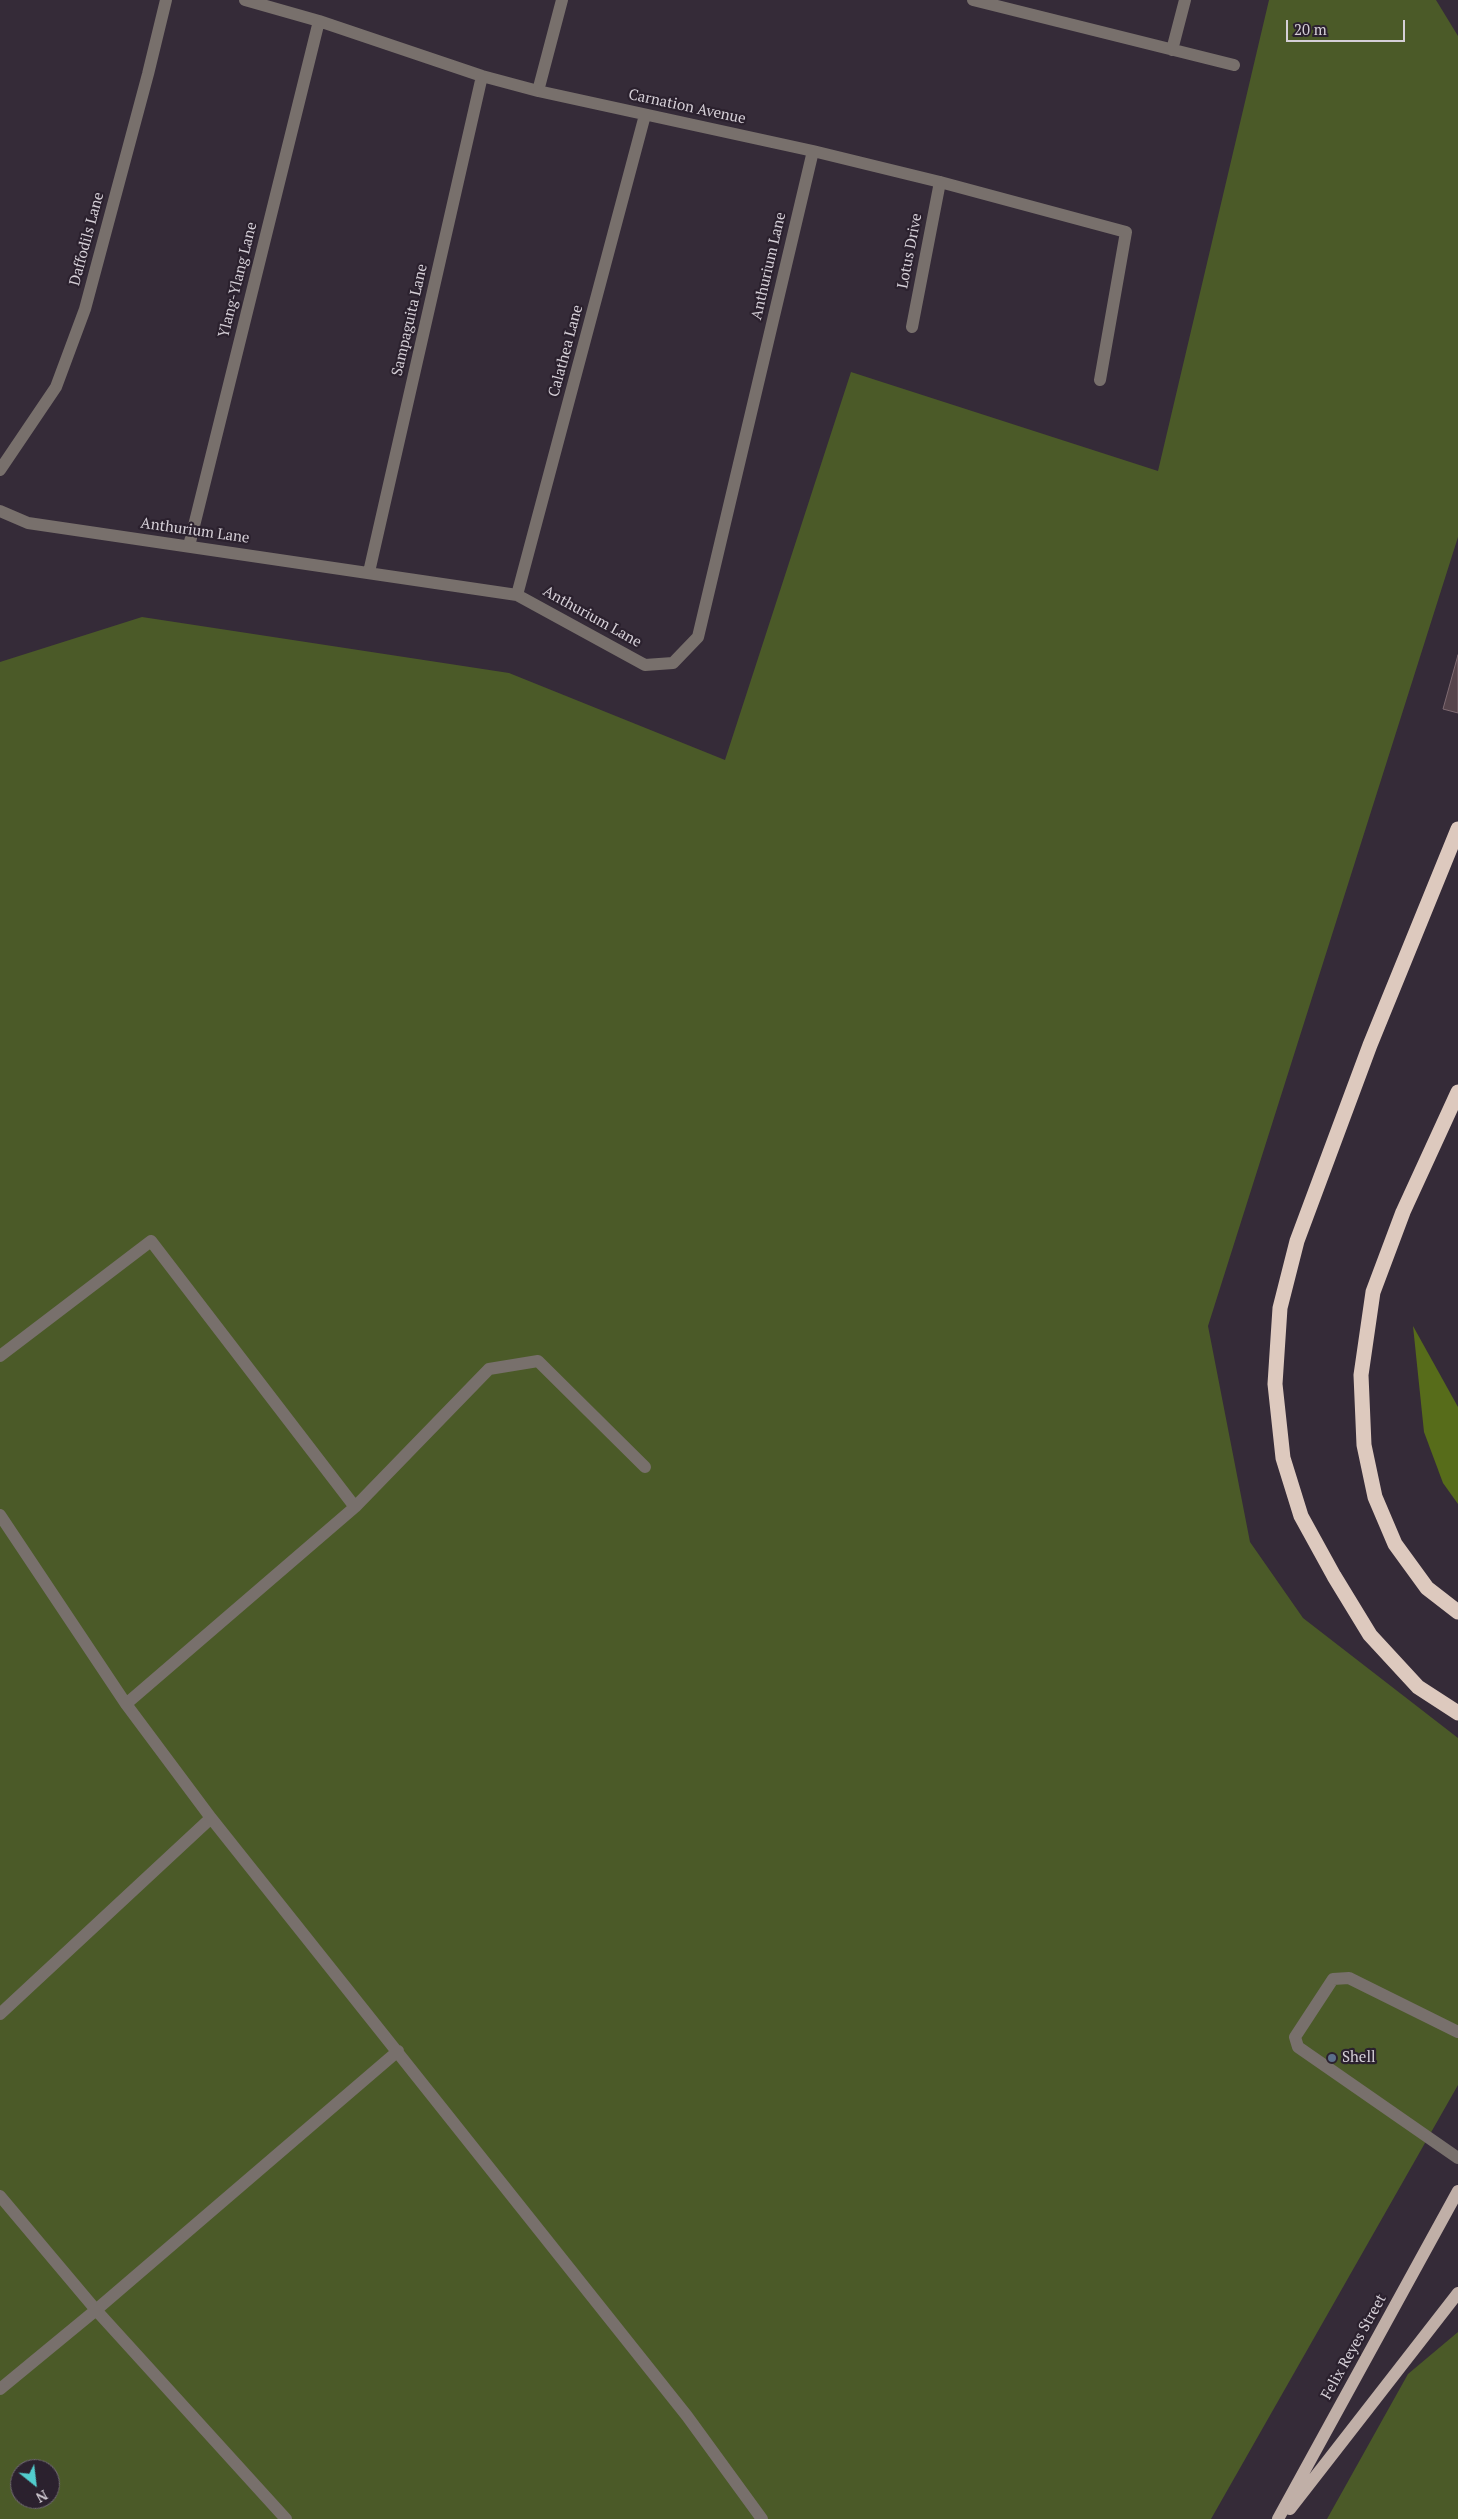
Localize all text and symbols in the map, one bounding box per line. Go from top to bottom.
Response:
scale bar [1288,10,1407,42]
text: 20 m [1294,19,1327,39]
street label: Carnation Avenue [627,86,747,128]
street label: Daffodils Lane [66,190,108,288]
street label: Anthurium Lane [748,210,790,322]
street label: Lotus Drive [894,212,926,290]
street label: Ylang-Ylang Lane [215,220,261,340]
street label: Sampaguita Lane [388,262,432,378]
street label: Calathea Lane [545,303,587,399]
street label: Anthurium Lane [139,514,251,548]
street label: Anthurium Lane [540,582,644,652]
place label: Shell [1342,2049,1375,2067]
marker: Shell [1326,2052,1338,2064]
street label: Felix Reyes Street [1318,2291,1390,2403]
north arrow [10,2459,60,2509]
text: N [33,2486,51,2508]

